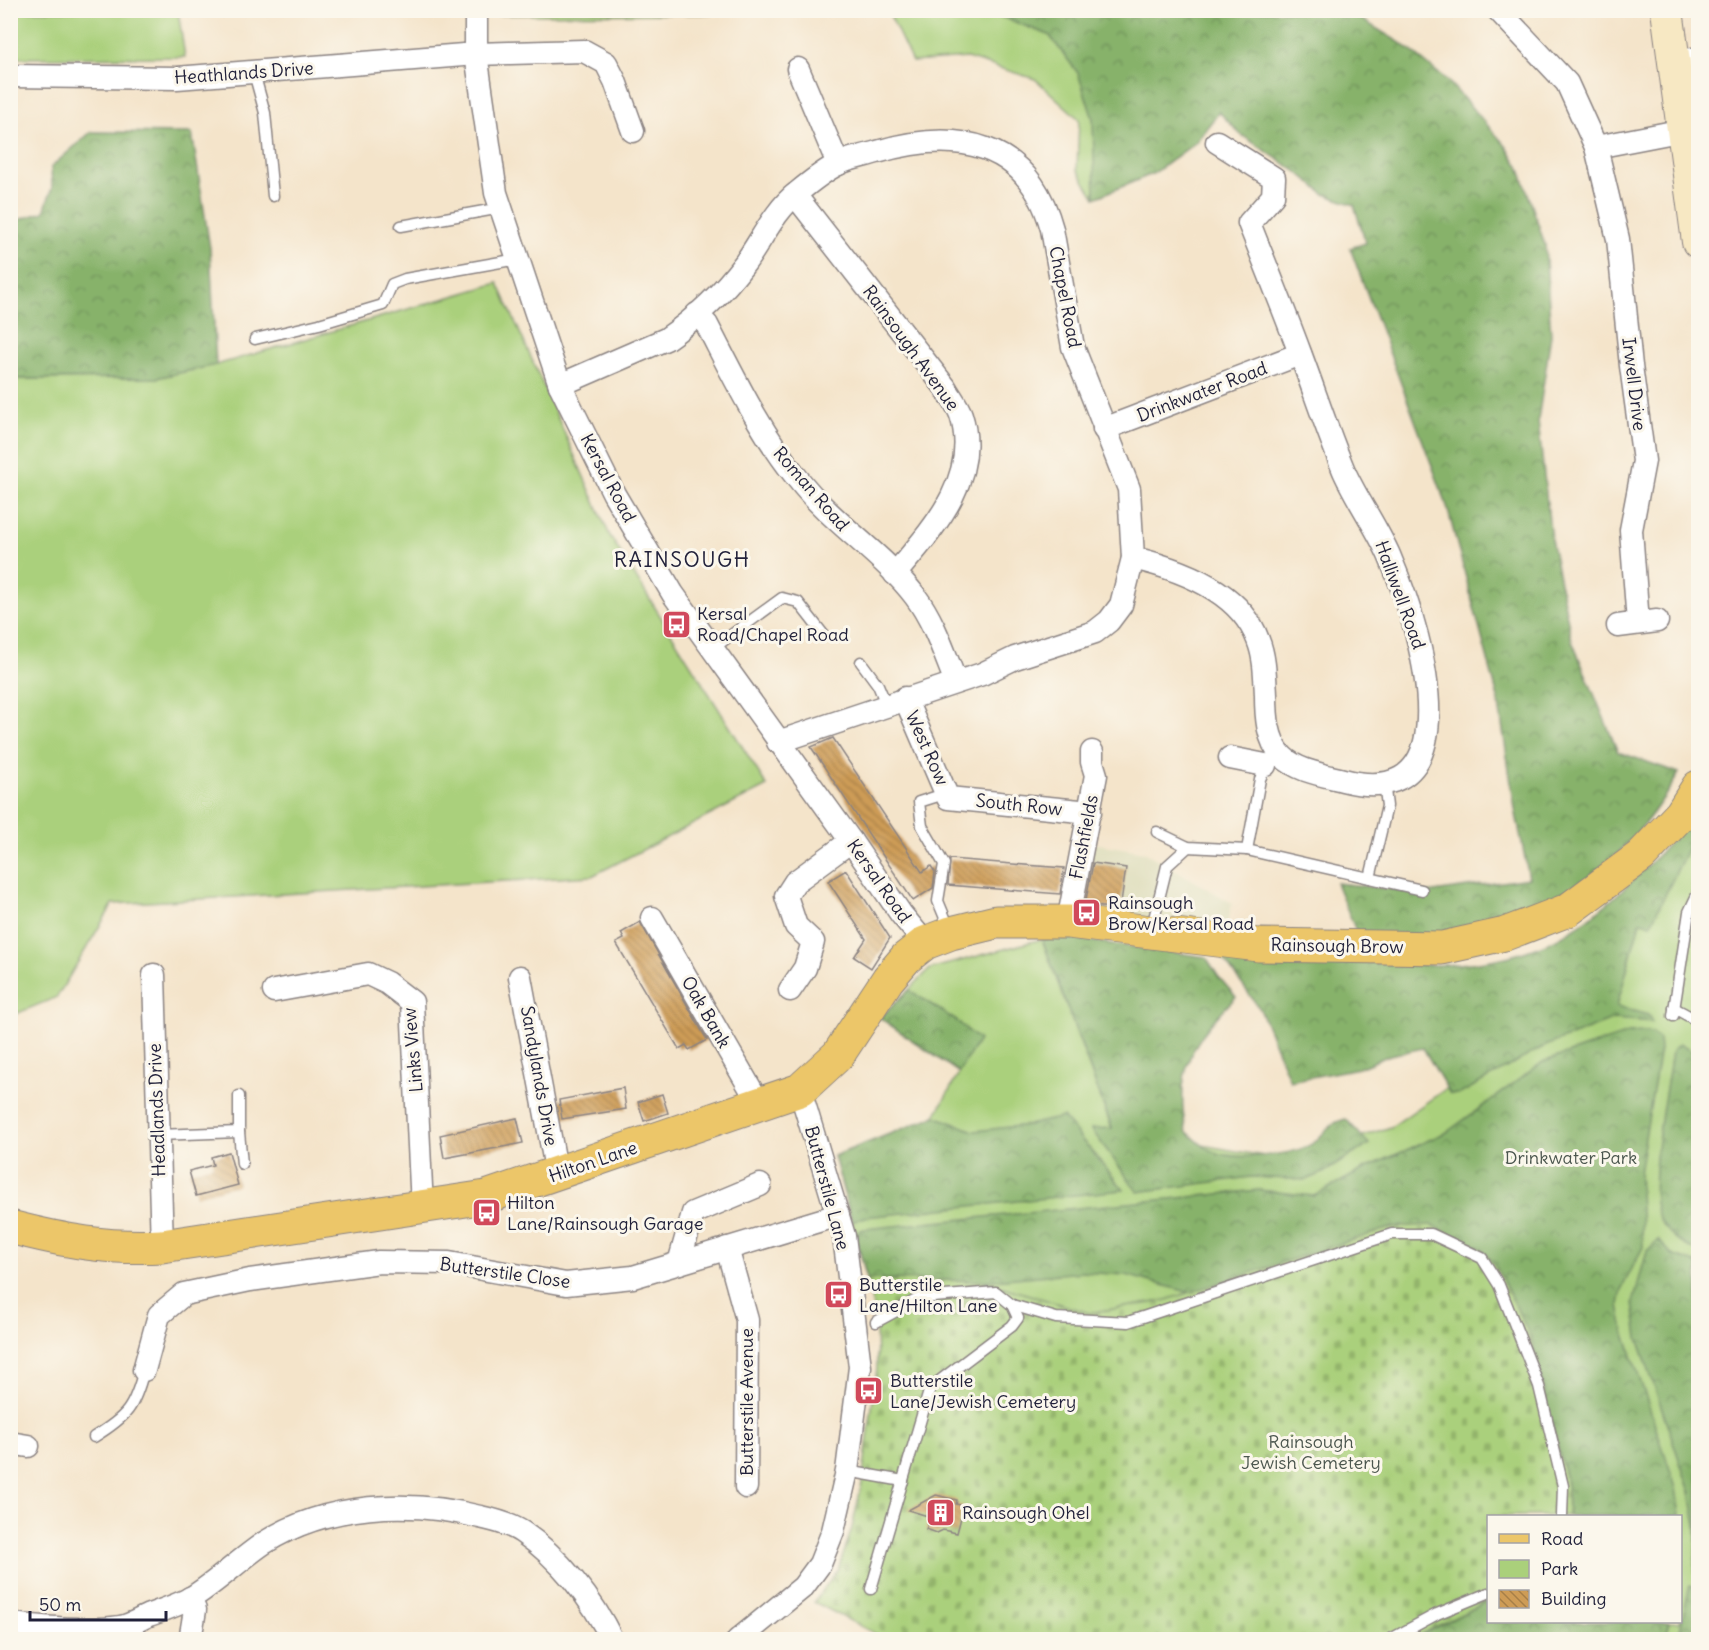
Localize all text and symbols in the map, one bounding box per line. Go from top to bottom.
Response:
street label: Heathlands Drive [174,56,314,89]
street label: Chapel Road [1044,244,1087,350]
street label: Rainsough Avenue [858,280,965,415]
street label: Irwell Drive [1617,336,1652,432]
street label: Drinkwater Road [1133,356,1271,427]
street label: Kersal Road [576,430,641,526]
street label: Roman Road [768,442,855,536]
street label: Halliwell Road [1370,537,1431,653]
district label: RAINSOUGH [614,546,750,573]
place label: Kersal Road/Chapel Road [697,602,849,646]
bus stop icon: Kersal Road/Chapel Road [660,608,692,640]
street label: West Row [901,707,954,789]
street label: South Row [975,789,1063,820]
street label: Flashfields [1064,793,1103,881]
street label: Kersal Road [842,835,917,927]
place label: Rainsough Brow/Kersal Road [1108,891,1255,935]
bus stop icon: Rainsough Brow/Kersal Road [1071,897,1103,929]
street label: Rainsough Brow [1270,933,1404,958]
street label: Oak Bank [677,972,736,1052]
street label: Sandylands Drive [516,1004,563,1148]
street label: Links View [397,1007,428,1093]
street label: Headlands Drive [143,1043,170,1177]
street label: Butterstile Lane [800,1123,855,1253]
street label: Hilton Lane [546,1136,640,1187]
park label: Drinkwater Park [1505,1146,1637,1169]
place label: Hilton Lane/Rainsough Garage [507,1191,704,1235]
bus stop icon: Hilton Lane/Rainsough Garage [470,1197,502,1229]
street label: Butterstile Close [438,1252,572,1293]
place label: Butterstile Lane/Hilton Lane [859,1273,998,1317]
bus stop icon: Butterstile Lane/Hilton Lane [822,1279,854,1311]
street label: Butterstile Avenue [735,1328,758,1476]
place label: Butterstile Lane/Jewish Cemetery [890,1369,1076,1413]
bus stop icon: Butterstile Lane/Jewish Cemetery [853,1375,885,1407]
park label: Rainsough Jewish Cemetery [1241,1430,1381,1474]
building icon: Rainsough Ohel [925,1497,957,1529]
place label: Rainsough Ohel [962,1501,1090,1524]
legend [1487,1515,1682,1623]
text: Road [1541,1527,1584,1550]
text: Park [1541,1557,1578,1580]
scale bar [30,1584,166,1622]
text: Building [1541,1587,1606,1610]
text: 50 m [39,1593,81,1616]

